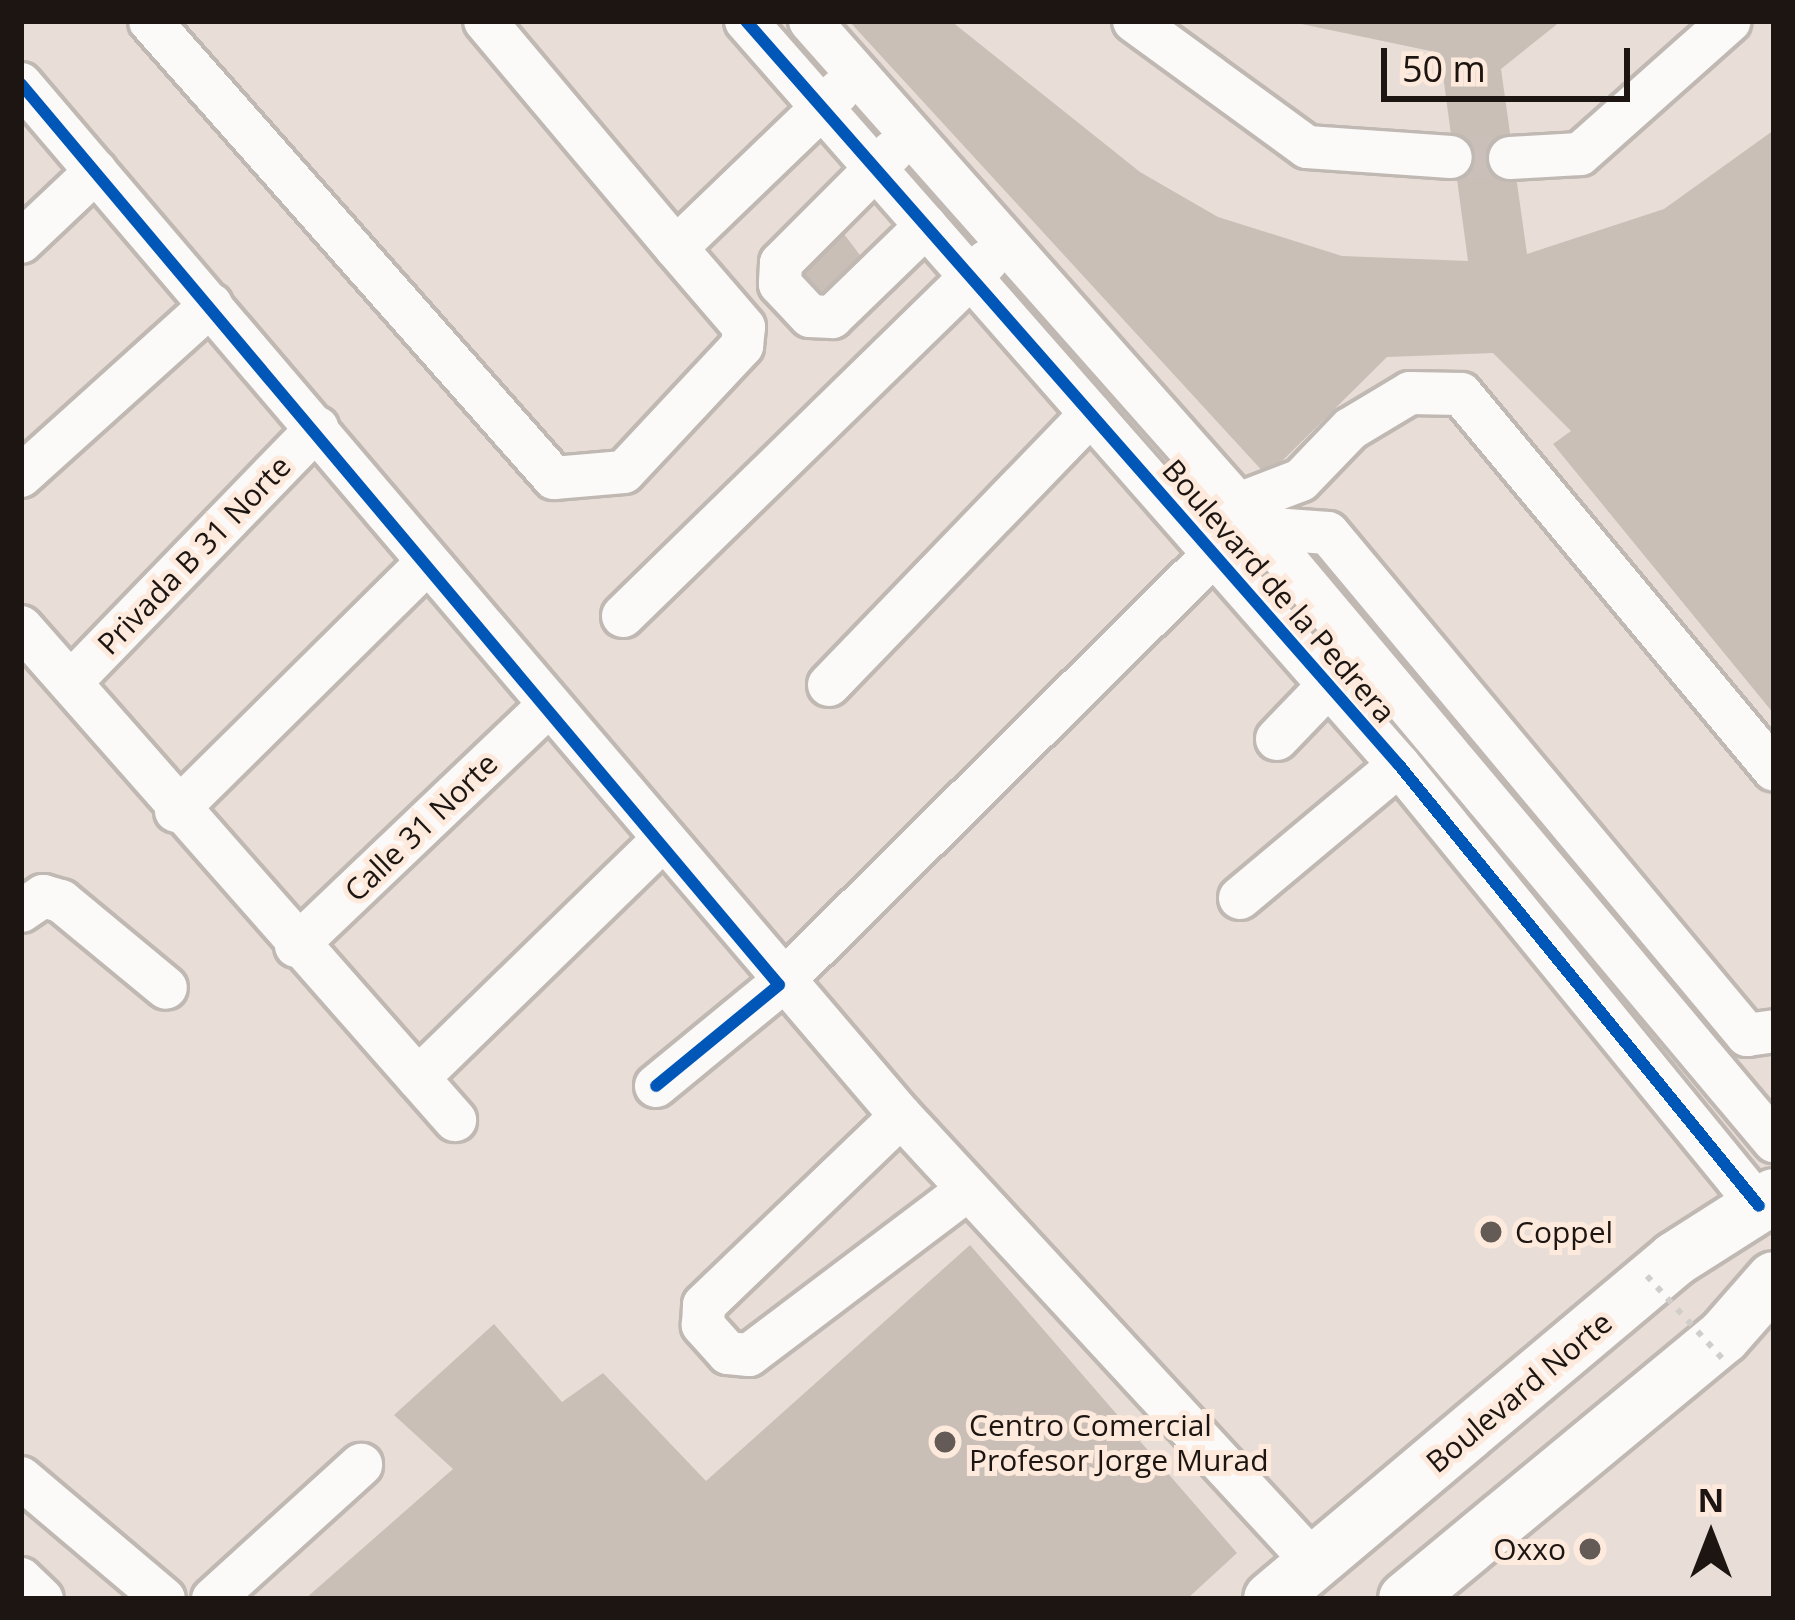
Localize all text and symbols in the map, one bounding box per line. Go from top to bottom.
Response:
scale bar [1387,24,1636,98]
text: 50 m [1402,44,1486,93]
street label: Privada B 31 Norte [90,448,298,662]
street label: Boulevard de la Pedrera [1155,452,1403,730]
street label: Calle 31 Norte [337,745,505,909]
place label: Coppel [1515,1214,1613,1250]
marker: Coppel [1478,1219,1504,1245]
street label: Boulevard Norte [1419,1304,1619,1480]
place label: Centro Comercial Profesor Jorge Murad [969,1407,1269,1478]
marker: Centro Comercial Profesor Jorge Murad [932,1429,958,1455]
north arrow [1651,1476,1771,1596]
text: N [1698,1477,1724,1522]
place label: Oxxo [1493,1531,1566,1567]
marker: Oxxo [1577,1536,1603,1562]

